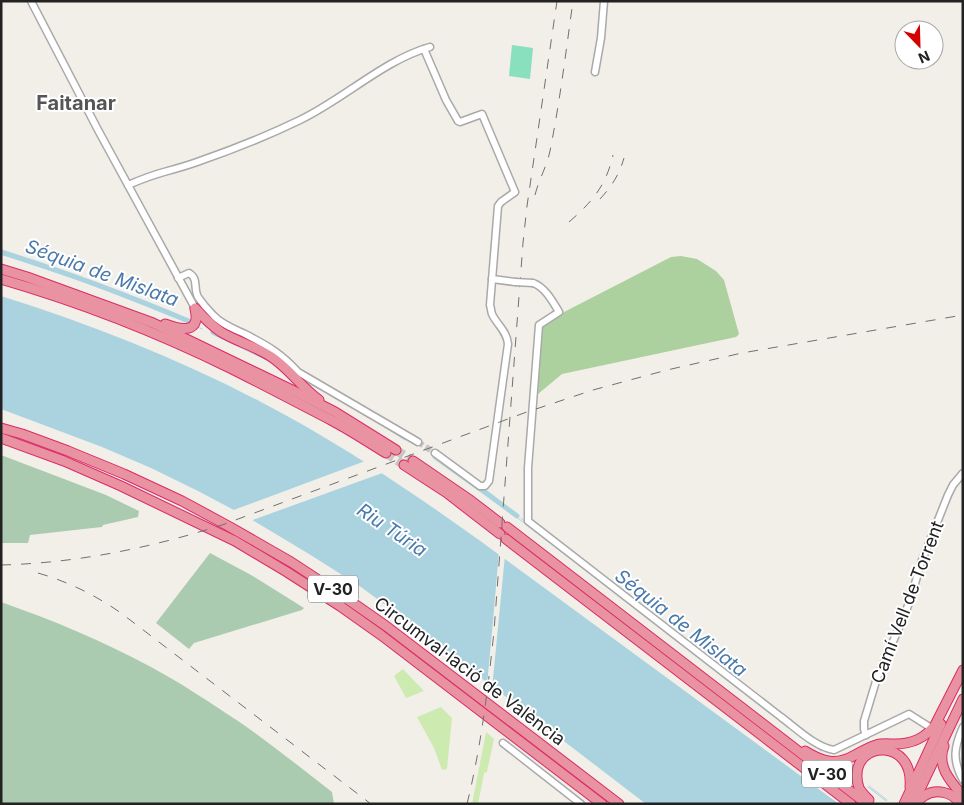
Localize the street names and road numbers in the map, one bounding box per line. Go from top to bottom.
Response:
street label: Camí Vell de Torrent [866,518,948,686]
road number: V-30 [308,576,358,602]
street label: Circumval·lació de València [370,592,570,750]
road number: V-30 [802,761,852,788]

